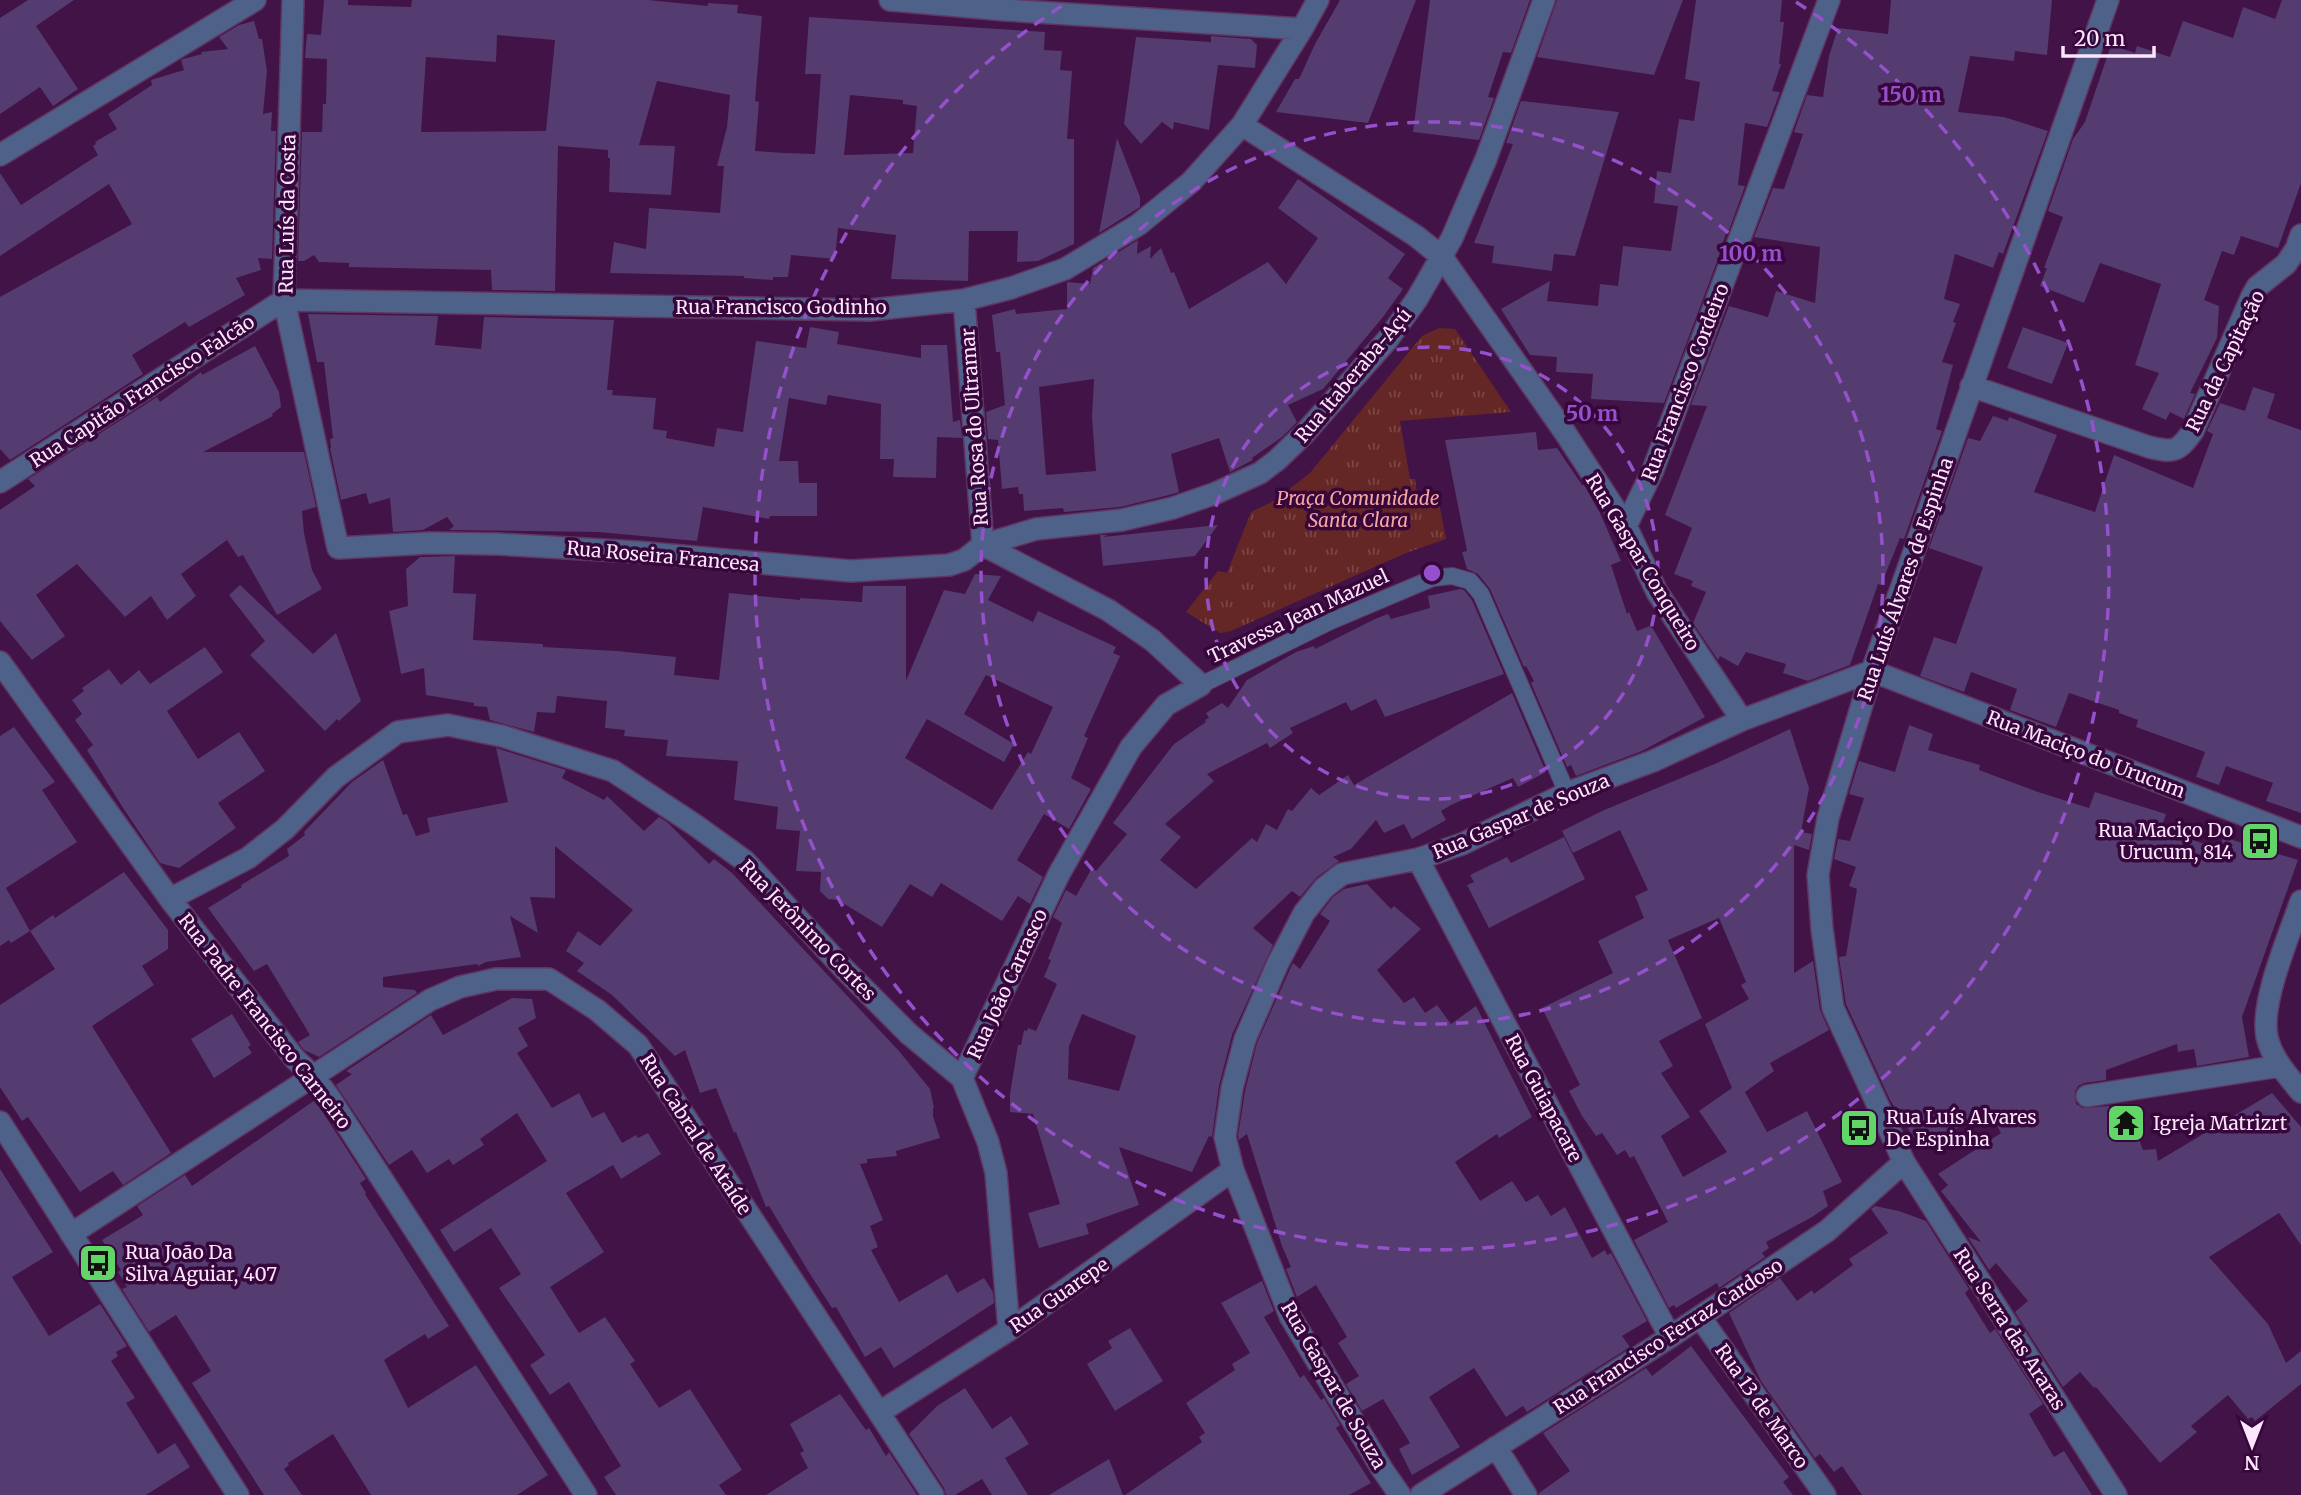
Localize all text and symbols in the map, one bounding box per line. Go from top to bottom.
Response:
scale bar [2063,14,2154,58]
text: 20 m [2074,25,2126,52]
text: 150 m [1880,81,1942,108]
street label: Rua Luís da Costa [274,134,300,294]
text: 100 m [1720,240,1782,267]
street label: Rua Francisco Cordeiro [1636,280,1734,484]
street label: Rua da Capitação [2180,286,2270,436]
street label: Rua Francisco Godinho [675,295,887,319]
street label: Rua Itaberaba-Açú [1290,303,1416,447]
street label: Rua Capitão Francisco Falcão [25,309,259,473]
street label: Rua Rosa do Ultramar [955,327,993,527]
text: 50 m [1566,400,1618,427]
street label: Rua Luís Álvares de Espinha [1852,454,1958,704]
street label: Rua Gaspar Conqueiro [1581,469,1705,655]
park label: Praça Comunidade Santa Clara [1276,486,1440,532]
street label: Rua Roseira Francesa [565,536,761,576]
centre of rings [1420,561,1444,585]
street label: Travessa Jean Mazuel [1204,564,1392,668]
street label: Rua Maciço do Urucum [1983,705,2189,803]
street label: Rua Gaspar de Souza [1429,768,1613,864]
place label: Rua Maciço Do Urucum, 814 [2098,818,2233,864]
bus stop icon: Rua Maciço Do Urucum, 814 [2239,820,2281,862]
street label: Rua Jerônimo Cortes [735,855,881,1005]
street label: Rua João Carrasco [962,905,1052,1063]
street label: Rua Padre Francisco Carneiro [173,908,357,1134]
street label: Rua Guiapacare [1500,1030,1588,1166]
street label: Rua Cabral de Ataíde [635,1049,757,1219]
temple icon: Igreja Matrizrt [2105,1102,2147,1144]
place label: Rua Luís Alvares De Espinha [1886,1105,2037,1151]
bus stop icon: Rua Luís Alvares De Espinha [1838,1107,1880,1149]
place label: Igreja Matrizrt [2153,1111,2288,1135]
place label: Rua João Da Silva Aguiar, 407 [125,1240,277,1286]
bus stop icon: Rua João Da Silva Aguiar, 407 [77,1242,119,1284]
street label: Rua Serra das Araras [1949,1243,2071,1415]
street label: Rua Guarepe [1005,1252,1113,1338]
street label: Rua Francisco Ferraz Cardoso [1549,1253,1787,1419]
street label: Rua Gaspar de Souza [1276,1297,1392,1473]
street label: Rua 13 de Marco [1710,1339,1814,1473]
north arrow [2217,1411,2287,1481]
text: N [2244,1451,2260,1475]

